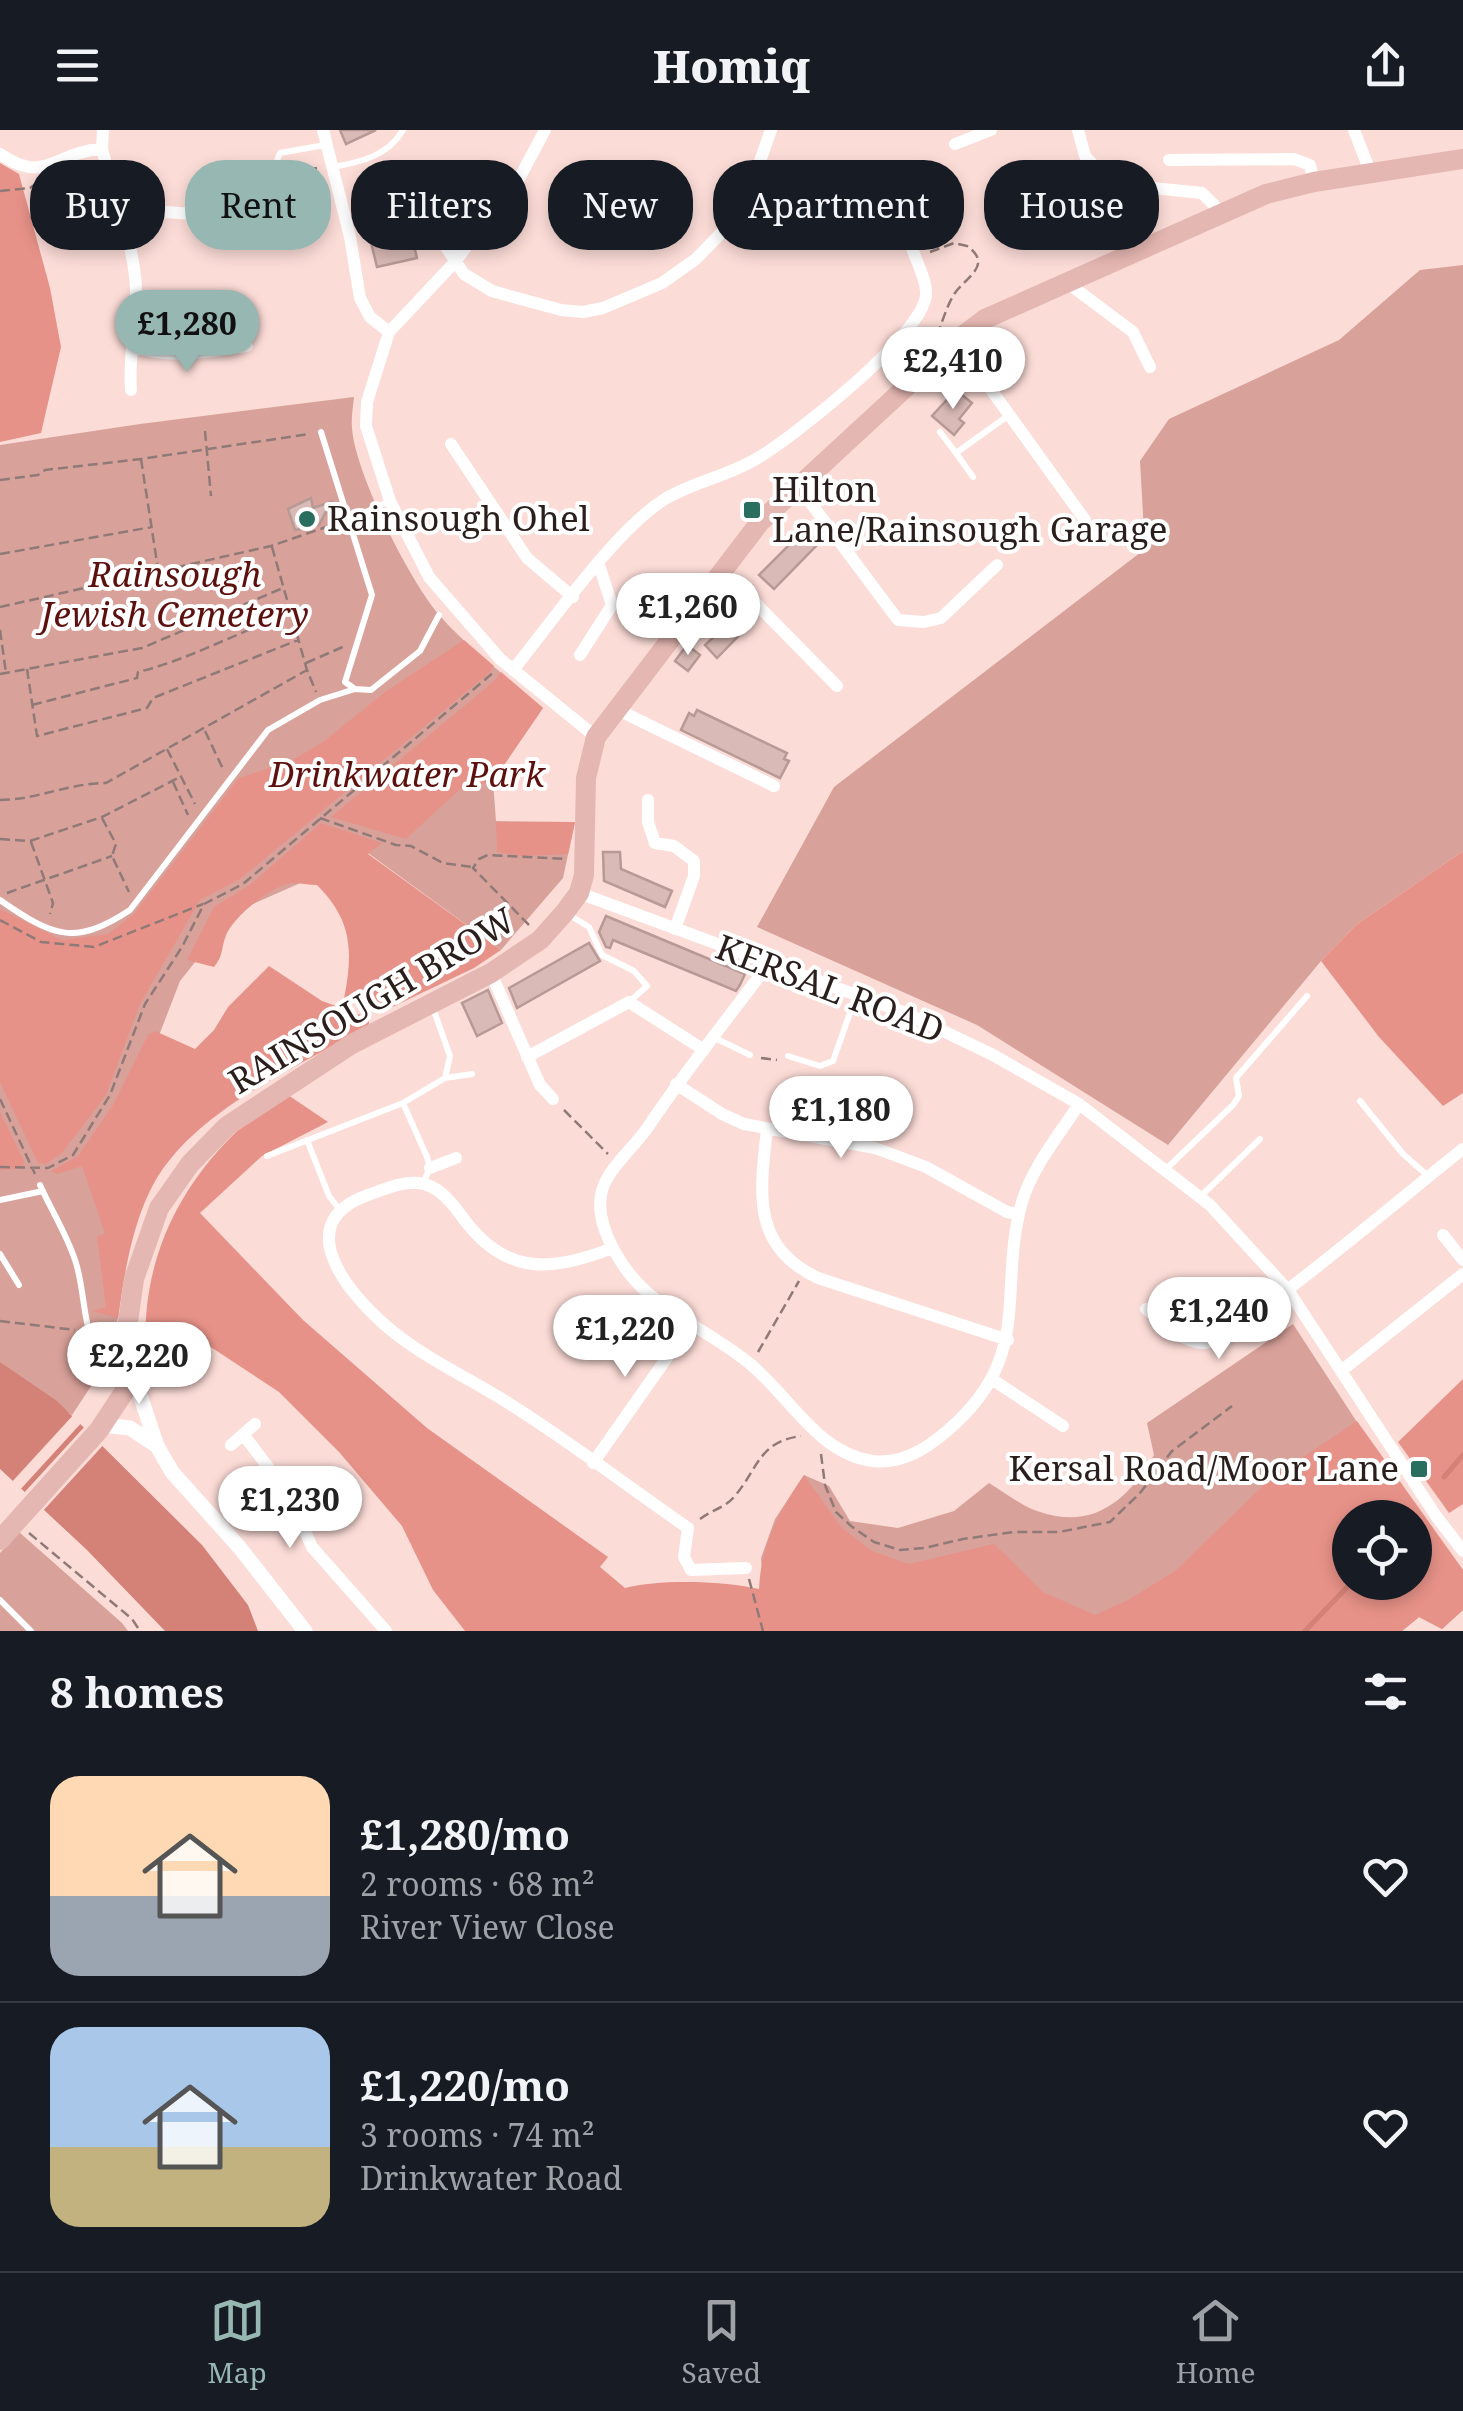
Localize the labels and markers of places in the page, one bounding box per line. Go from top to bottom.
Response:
pin: £1,280 [106,290,268,375]
pin: £2,410 [872,327,1034,412]
place label: Hilton Lane/Rainsough Garage [772,465,1167,552]
place label: Rainsough Ohel [327,494,590,541]
marker: Hilton Lane/Rainsough Garage [741,499,763,521]
marker: Rainsough Ohel [296,508,318,530]
pin: £1,260 [607,573,769,658]
pin: £1,180 [760,1076,922,1161]
pin: £1,240 [1138,1277,1300,1362]
pin: £1,220 [544,1295,706,1380]
pin: £2,220 [58,1322,220,1407]
place label: Kersal Road/Moor Lane [1009,1444,1399,1491]
marker: Kersal Road/Moor Lane [1408,1458,1430,1480]
pin: £1,230 [209,1466,371,1551]

